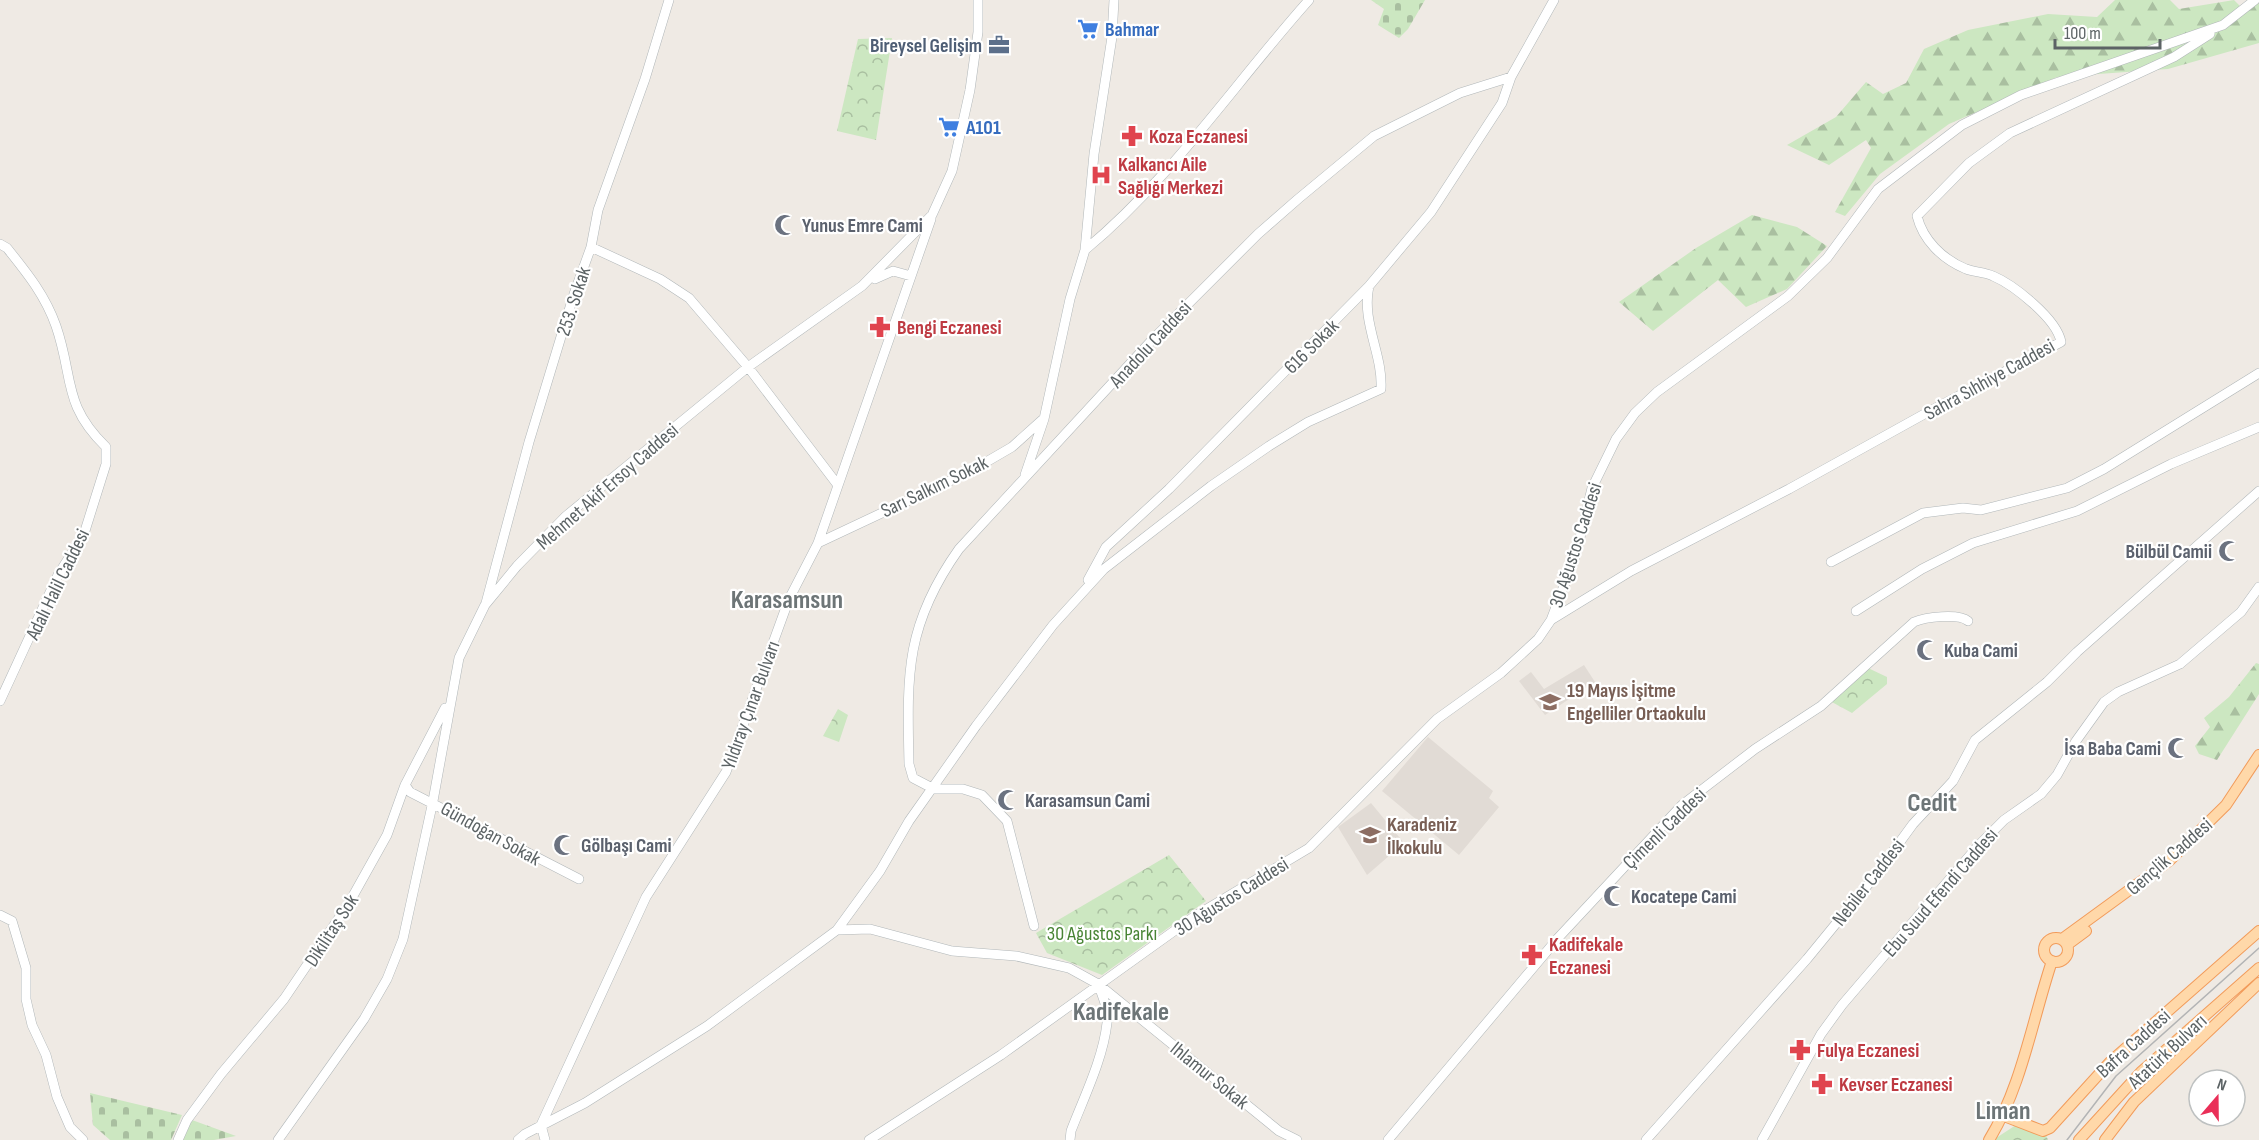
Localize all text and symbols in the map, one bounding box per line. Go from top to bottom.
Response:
scale bar [2055,12,2160,50]
supermarket icon: Bahmar [1076,17,1100,41]
place label: Bahmar [1105,18,1159,42]
text: 100 m [2064,23,2101,44]
office icon: Bireysel Gelişim [987,33,1011,57]
place label: Bireysel Gelişim [870,34,982,58]
supermarket icon: A101 [937,115,961,139]
place label: A101 [965,116,1001,140]
pharmacy icon: Koza Eczanesi [1120,124,1144,148]
place label: Koza Eczanesi [1149,125,1248,149]
place label: Kalkancı Aile Sağlığı Merkezi [1118,153,1223,200]
hospital icon: Kalkancı Aile Sağlığı Merkezi [1089,163,1113,187]
mosque icon: Yunus Emre Cami [773,213,797,237]
place label: Yunus Emre Cami [802,214,923,238]
street label: 253. Sokak [552,263,597,339]
street label: Anadolu Caddesi [1104,296,1197,394]
street label: 616 Sokak [1279,314,1344,379]
pharmacy icon: Bengi Eczanesi [868,315,892,339]
place label: Bengi Eczanesi [897,316,1001,340]
street label: Sahra Sıhhiye Caddesi [1920,334,2059,426]
street label: Mehmet Akif Ersoy Caddesi [532,419,684,555]
street label: Sarı Salkım Sokak [877,451,992,523]
street label: 30 Ağustos Caddesi [1544,480,1607,611]
street label: Adalı Halil Caddesi [20,525,95,645]
mosque icon: Bülbül Camii [2217,539,2241,563]
place label: Bülbül Camii [2125,540,2212,564]
district label: Karasamsun [731,585,843,616]
street label: Yıldıray Çınar Bulvarı [717,638,785,773]
mosque icon: Kuba Cami [1915,638,1939,662]
place label: Kuba Cami [1944,639,2018,663]
place label: 19 Mayıs İşitme Engelliler Ortaokulu [1567,679,1706,726]
school or university icon: 19 Mayıs İşitme Engelliler Ortaokulu [1538,690,1562,714]
mosque icon: İsa Baba Cami [2166,736,2190,760]
place label: İsa Baba Cami [2064,737,2161,761]
street label: Çimenli Caddesi [1618,783,1711,874]
mosque icon: Karasamsun Cami [996,788,1020,812]
district label: Cedit [1907,788,1957,819]
place label: Karasamsun Cami [1025,789,1150,813]
street label: Gündoğan Sokak [436,797,545,871]
place label: Karadeniz İlkokulu [1387,813,1457,860]
street label: Gençlik Caddesi [2122,813,2218,901]
school or university icon: Karadeniz İlkokulu [1358,823,1382,847]
street label: Ebu Suud Efendi Caddesi [1878,823,2003,962]
mosque icon: Gölbaşı Cami [552,833,576,857]
place label: Gölbaşı Cami [581,834,672,858]
street label: Nebiler Caddesi [1827,834,1910,931]
street label: 30 Ağustos Caddesi [1170,852,1293,942]
mosque icon: Kocatepe Cami [1602,884,1626,908]
place label: Kocatepe Cami [1631,885,1737,909]
street label: Dikilitaş Sok [300,890,364,971]
park label: 30 Ağustos Parkı [1047,922,1157,946]
place label: Kadifekale Eczanesi [1549,933,1623,980]
pharmacy icon: Kadifekale Eczanesi [1520,943,1544,967]
district label: Kadifekale [1073,997,1169,1028]
street label: Bafra Caddesi [2092,1004,2176,1083]
street label: Atatürk Bulvarı [2123,1009,2212,1095]
street label: Ihlamur Sokak [1165,1037,1254,1115]
pharmacy icon: Fulya Eczanesi [1788,1038,1812,1062]
place label: Fulya Eczanesi [1817,1039,1919,1063]
north arrow [2187,1068,2247,1128]
pharmacy icon: Kevser Eczanesi [1810,1072,1834,1096]
place label: Kevser Eczanesi [1839,1073,1953,1097]
text: N [2214,1075,2229,1096]
district label: Liman [1976,1096,2030,1127]

